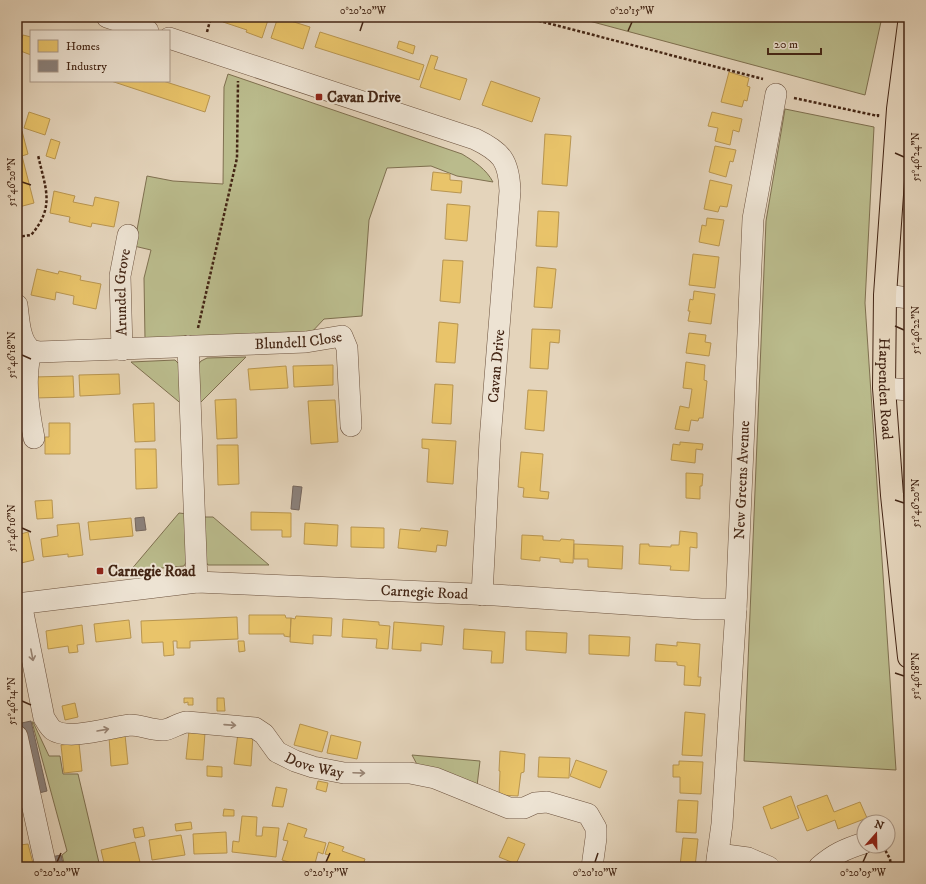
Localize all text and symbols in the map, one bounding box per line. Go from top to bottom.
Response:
text: 0°20'20"W [340,5,387,17]
text: 0°20'15"W [610,5,655,17]
legend [30,30,170,82]
scale bar [768,30,821,56]
text: 20 m [774,37,798,52]
text: Homes [66,39,100,54]
text: Industry [66,59,107,74]
place label: Cavan Drive [327,88,402,107]
marker: Cavan Drive [314,92,324,102]
text: 51°46'24"N [910,132,922,182]
text: 51°46'20"N [6,158,18,206]
street label: Arundel Grove [111,247,135,336]
text: 51°46'22"N [910,306,922,354]
street label: Blundell Close [254,327,344,354]
street label: Cavan Drive [484,328,509,404]
text: 51°46'18"N [6,331,18,379]
street label: Harpenden Road [874,338,897,441]
street label: New Greens Avenue [730,420,754,540]
text: 51°46'20"N [910,479,922,527]
text: 51°46'16"N [6,504,18,552]
place label: Carnegie Road [108,562,196,581]
marker: Carnegie Road [95,566,105,576]
street label: Carnegie Road [380,581,469,604]
one-way arrow [28,648,36,661]
text: 51°46'18"N [910,652,922,700]
text: 51°46'14"N [6,677,18,725]
one-way arrow [223,722,236,729]
one-way arrow [96,725,109,733]
street label: Dove Way [281,748,346,783]
one-way arrow [352,770,365,777]
north arrow [856,814,896,854]
text: N [872,817,886,834]
text: 0°20'20"W [34,867,81,879]
text: 0°20'15"W [304,867,349,879]
text: 0°20'10"W [573,867,618,879]
text: 0°20'05"W [840,867,887,879]

